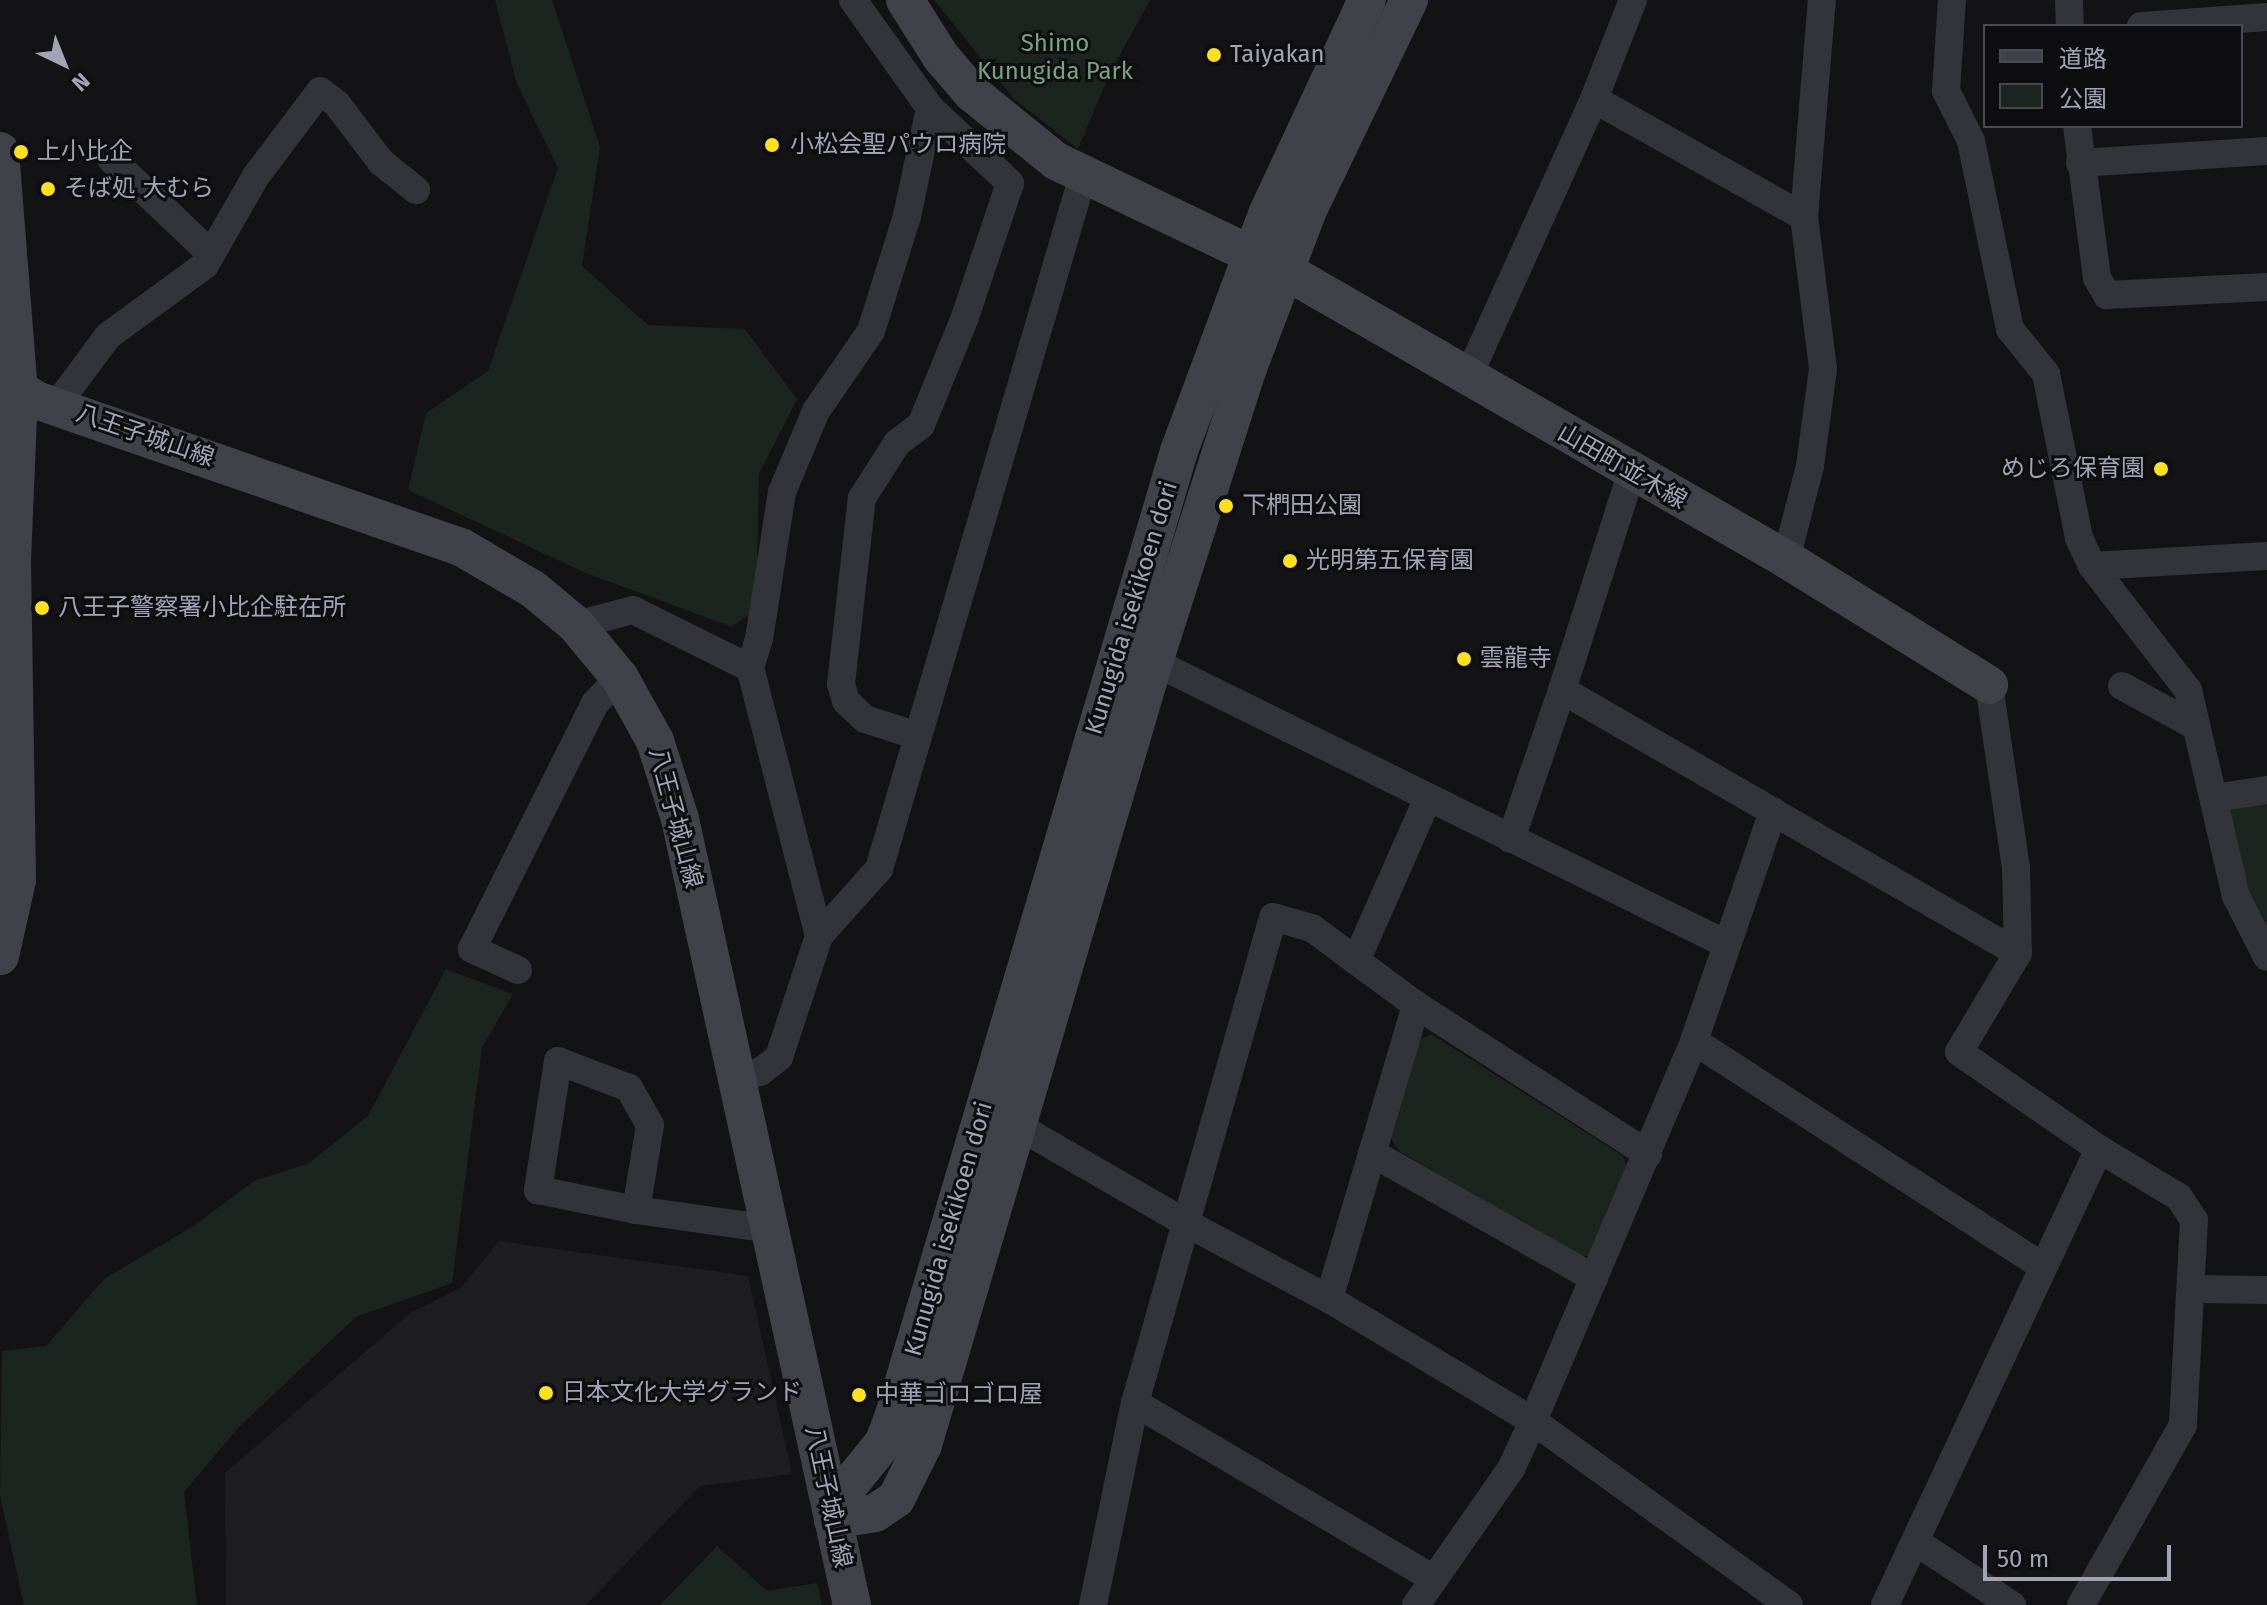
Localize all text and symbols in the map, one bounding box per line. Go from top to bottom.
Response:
north arrow [24,24,104,104]
legend [1983,24,2243,128]
park label: Shimo Kunugida Park [977,30,1133,86]
place label: Taiyakan [1230,41,1325,69]
text: 道路 [2059,45,2107,73]
marker: Taiyakan [1205,46,1223,64]
text: N [66,67,95,97]
text: 公園 [2059,85,2107,113]
place label: 小松会聖パウロ病院 [790,131,1006,159]
marker: 小松会聖パウロ病院 [761,134,783,156]
place label: 上小比企 [37,138,133,166]
marker: 上小比企 [12,143,30,161]
place label: そば処 大むら [64,175,214,203]
marker: そば処 大むら [39,180,57,198]
street label: 八王子城山線 [72,399,218,473]
street label: 山田町並木線 [1552,419,1692,515]
place label: めじろ保育園 [2001,455,2145,483]
marker: めじろ保育園 [2152,460,2170,478]
street label: Kunugida isekikoen dori [1080,478,1184,738]
place label: 下椚田公園 [1242,492,1362,520]
marker: 下椚田公園 [1217,497,1235,515]
place label: 光明第五保育園 [1306,547,1474,575]
marker: 光明第五保育園 [1281,552,1299,570]
place label: 八王子警察署小比企駐在所 [58,594,346,622]
marker: 八王子警察署小比企駐在所 [33,599,51,617]
place label: 雲龍寺 [1480,645,1552,673]
marker: 雲龍寺 [1455,650,1473,668]
street label: 八王子城山線 [642,745,708,891]
street label: Kunugida isekikoen dori [899,1099,999,1359]
place label: 日本文化大学グランド [562,1379,802,1407]
place label: 中華ゴロゴロ屋 [875,1381,1043,1409]
marker: 日本文化大学グランド [537,1384,555,1402]
marker: 中華ゴロゴロ屋 [850,1386,868,1404]
street label: 八王子城山線 [799,1424,857,1570]
scale bar [1987,1529,2175,1579]
text: 50 m [1997,1545,2049,1573]

